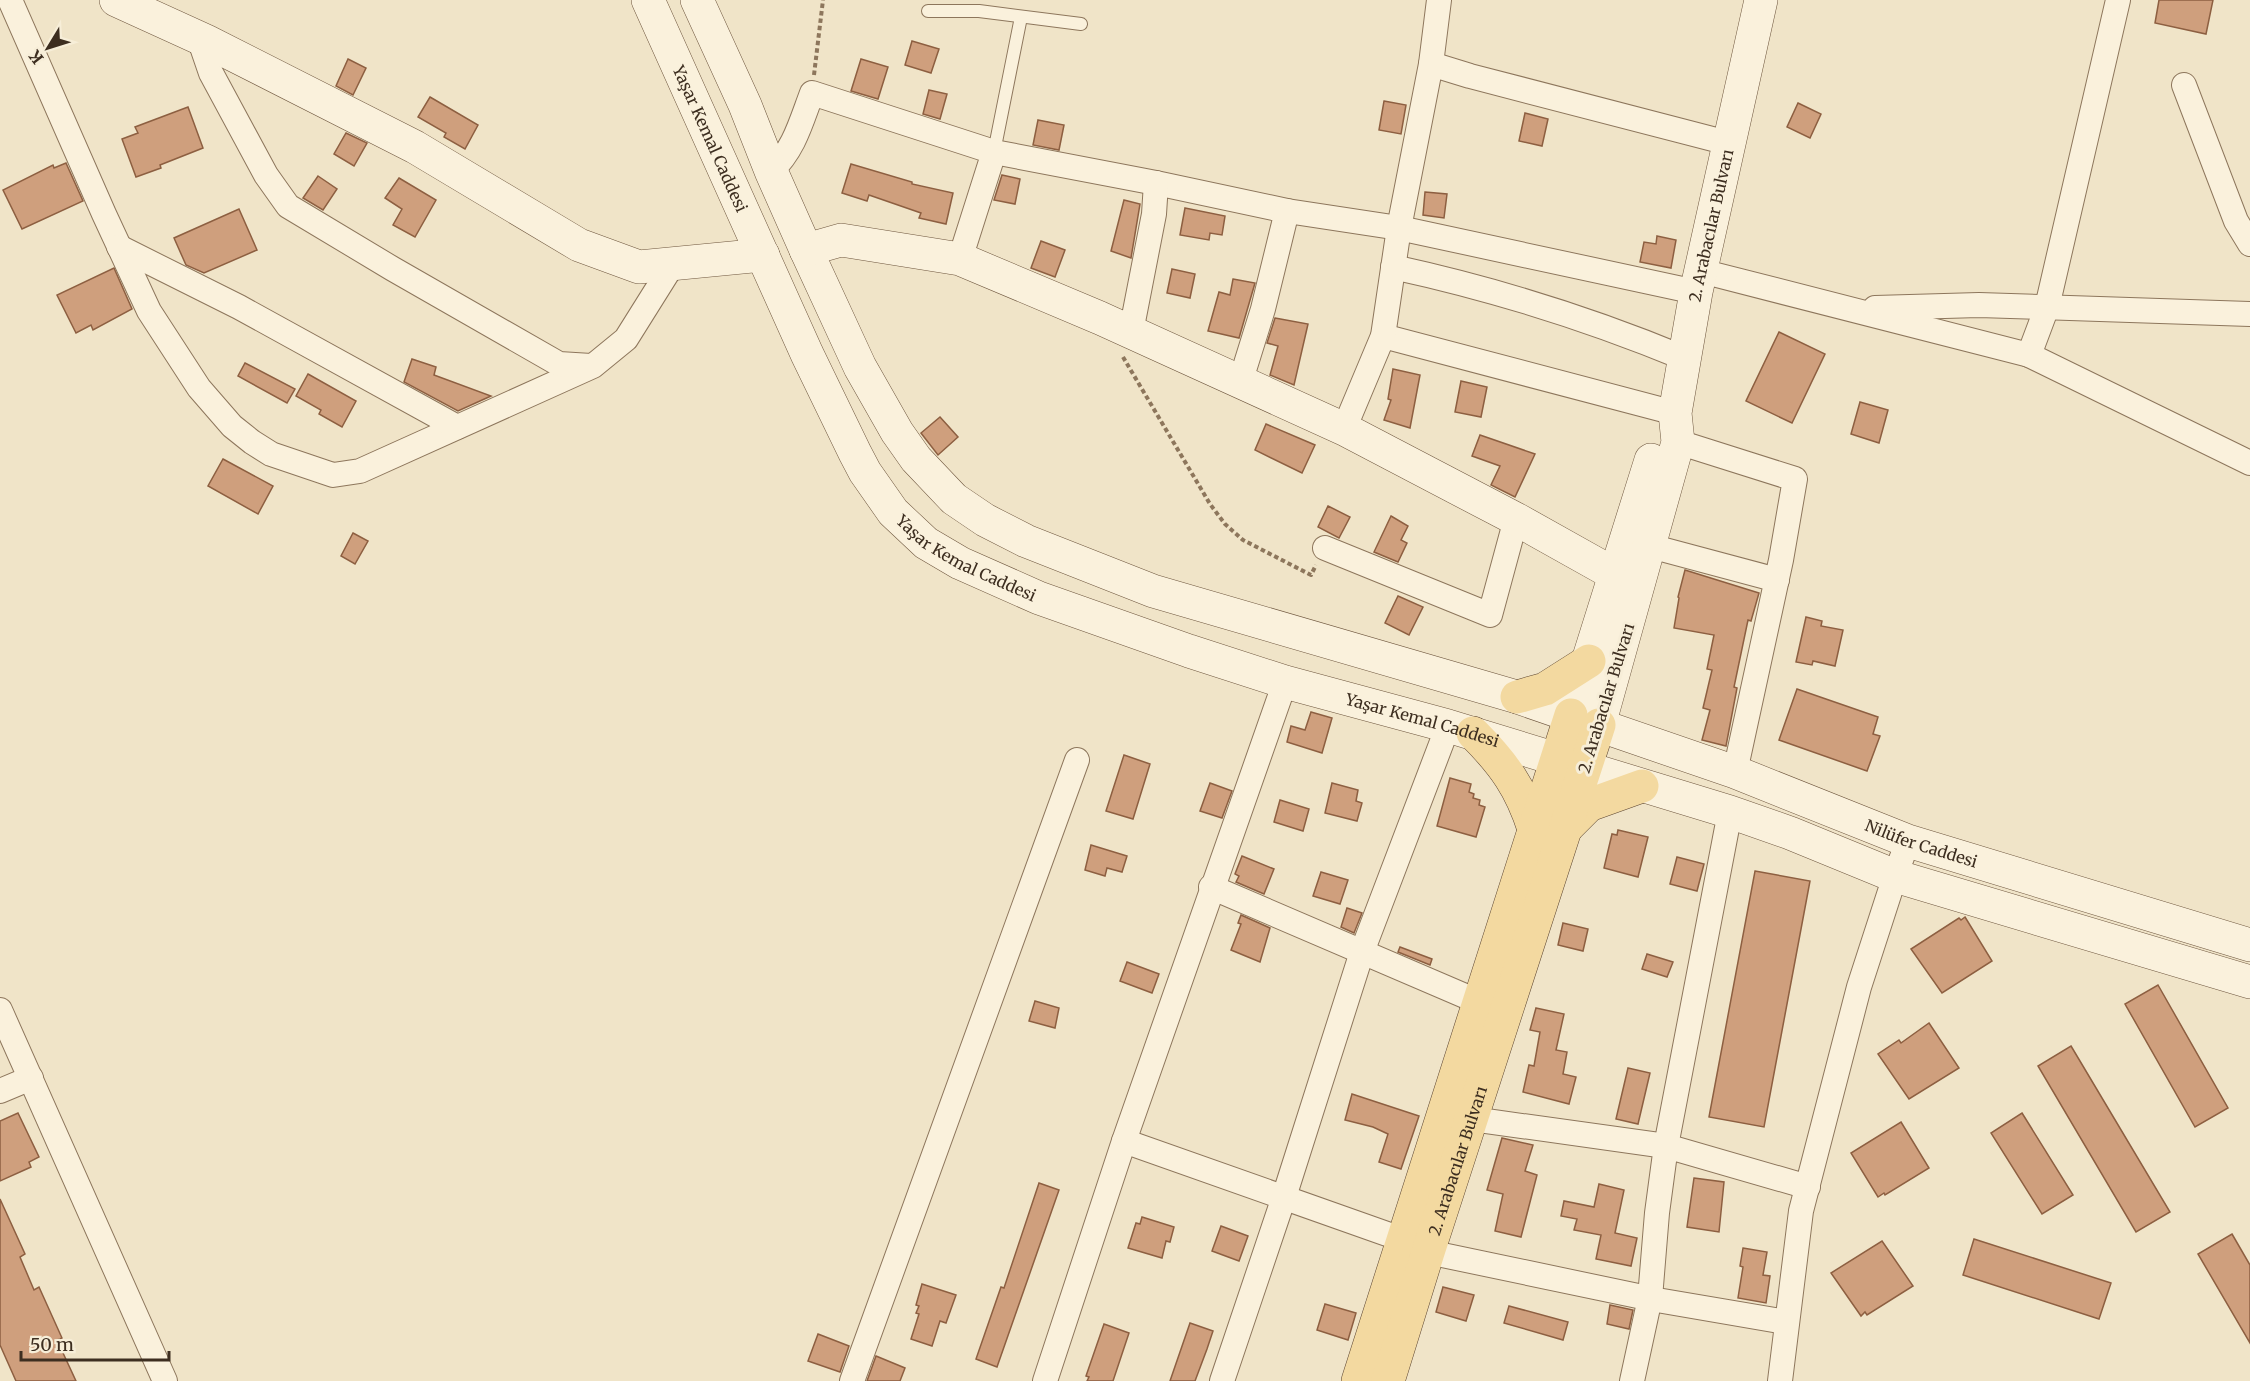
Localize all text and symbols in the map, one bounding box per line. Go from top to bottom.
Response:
north arrow [18,18,78,78]
text: K [25,46,48,68]
street label: Yaşar Kemal Caddesi [668,61,752,215]
street label: 2. Arabacılar Bulvarı [1684,147,1738,303]
street label: Yaşar Kemal Caddesi [891,510,1039,605]
street label: 2. Arabacılar Bulvarı [1574,621,1638,775]
street label: Yaşar Kemal Caddesi [1342,689,1502,751]
street label: Nilüfer Caddesi [1862,815,1980,872]
street label: 2. Arabacılar Bulvarı [1424,1083,1491,1238]
scale bar [21,1324,170,1362]
text: 50 m [30,1333,74,1356]

